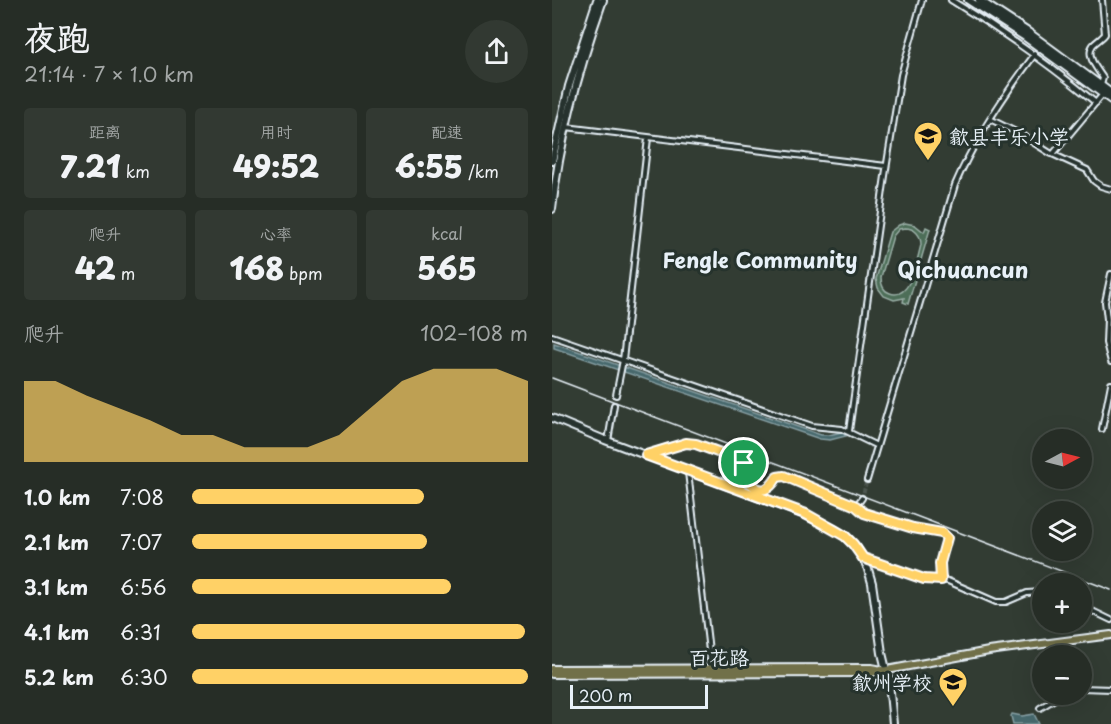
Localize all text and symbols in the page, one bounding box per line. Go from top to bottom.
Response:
text: 夜跑 [24,11,90,61]
button: share [465,20,528,83]
text: 21:14 · 7 × 1.0 km [24,59,194,89]
text: 距离 [89,119,121,143]
text: 用时 [260,119,292,143]
text: 配速 [431,119,463,143]
school or university icon: 歙县丰乐小学 [912,120,944,162]
place label: 歙县丰乐小学 [949,121,1069,151]
text: 7.21 [60,143,121,188]
text: 49:52 [233,143,319,188]
text: 6:55 [395,143,463,188]
text: km [121,159,150,183]
text: /km [463,159,499,183]
text: 爬升 [89,221,121,245]
text: 心率 [260,221,292,245]
text: kcal [431,221,463,245]
district label: Fengle Community [663,243,857,275]
text: 42 [75,245,116,290]
text: 168 [229,245,284,290]
text: 565 [417,245,477,290]
district label: Qichuancun [898,252,1028,285]
text: m [116,261,135,285]
text: bpm [284,261,323,285]
text: 爬升 [24,318,64,348]
text: 102–108 m [420,318,528,348]
north arrow [1032,429,1092,489]
map controls [1032,429,1092,705]
pin [718,437,769,488]
icon: arrive [727,446,760,479]
text: 1.0 km [24,482,91,512]
text: 7:08 [120,482,164,512]
button: layers [1032,501,1092,561]
text: 2.1 km [24,527,89,557]
text: 7:07 [120,527,162,557]
text: 3.1 km [24,572,88,602]
text: 6:56 [120,572,167,602]
button: + [1032,573,1092,633]
text: 4.1 km [24,617,89,647]
text: 6:31 [120,617,161,647]
street label: 百花路 [689,642,750,672]
button: − [1032,645,1092,705]
text: 5.2 km [24,662,94,692]
text: 6:30 [120,662,168,692]
school or university icon: 歙州学校 [937,666,969,708]
place label: 歙州学校 [852,667,932,697]
scale bar [570,682,708,710]
text: 200 m [579,683,632,707]

